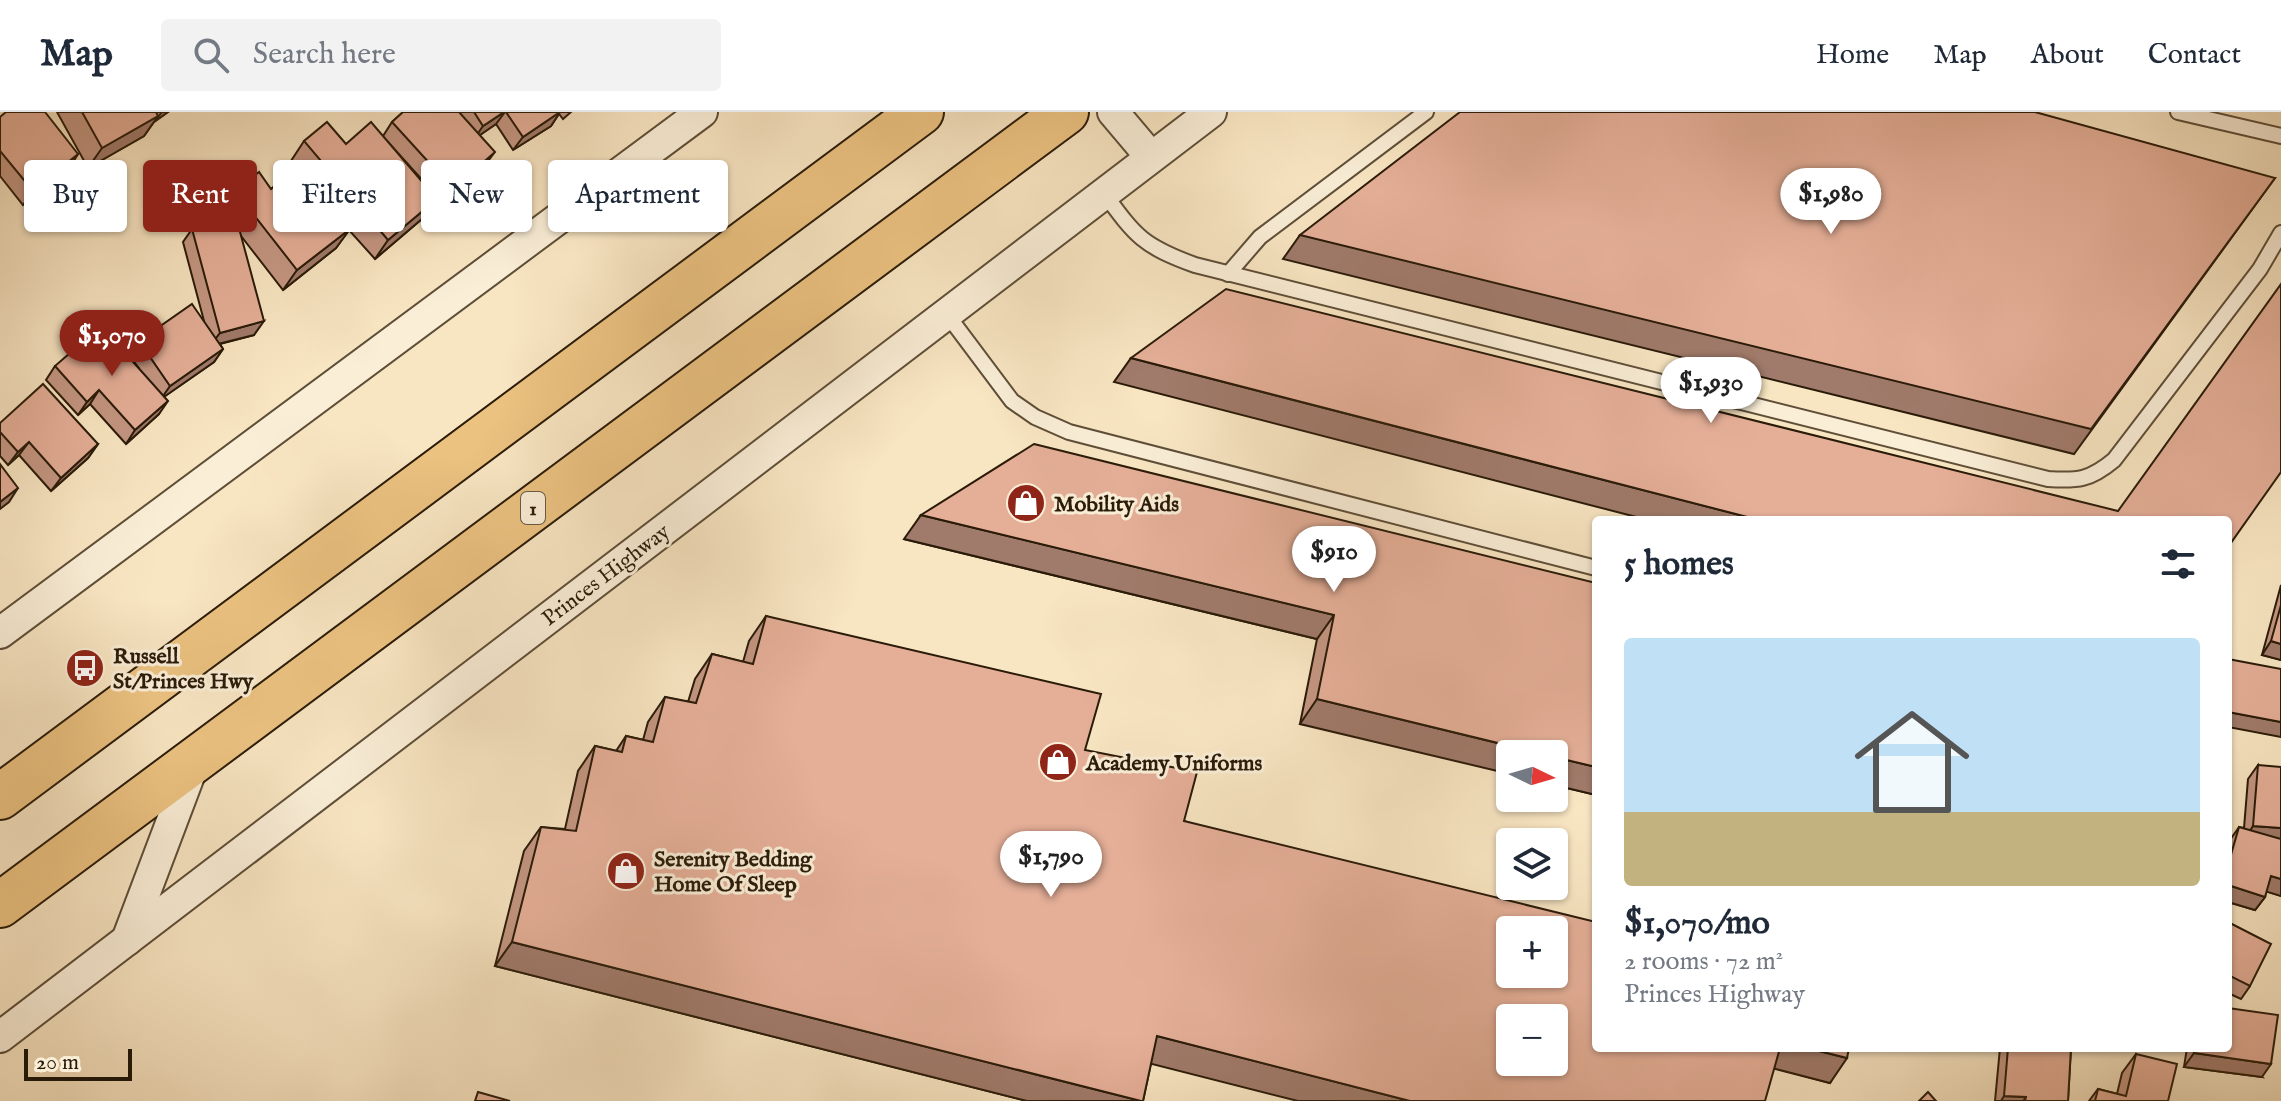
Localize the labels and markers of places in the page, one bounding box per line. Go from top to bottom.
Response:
pin: $1,980 [1766,168,1896,236]
pin: $1,070 [47,310,177,378]
pin: $1,930 [1646,357,1776,425]
shop icon: Mobility Aids [1005,482,1047,524]
place label: Mobility Aids [1054,491,1179,519]
pin: $910 [1287,526,1381,594]
place label: Russell St/Princes Hwy [113,643,255,696]
bus stop icon: Russell St/Princes Hwy [64,647,106,689]
shop icon: Academy Uniforms [1037,741,1079,783]
place label: Academy Uniforms [1085,750,1262,778]
pin: $1,790 [986,831,1116,899]
place label: Serenity Bedding Home Of Sleep [654,846,813,899]
shop icon: Serenity Bedding Home Of Sleep [605,850,647,892]

